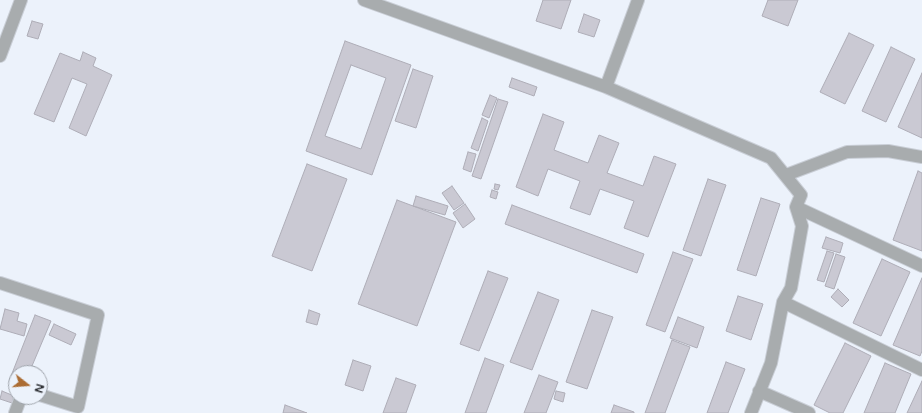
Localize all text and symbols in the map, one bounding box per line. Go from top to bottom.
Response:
north arrow [8,365,48,405]
text: N [31,382,47,394]

